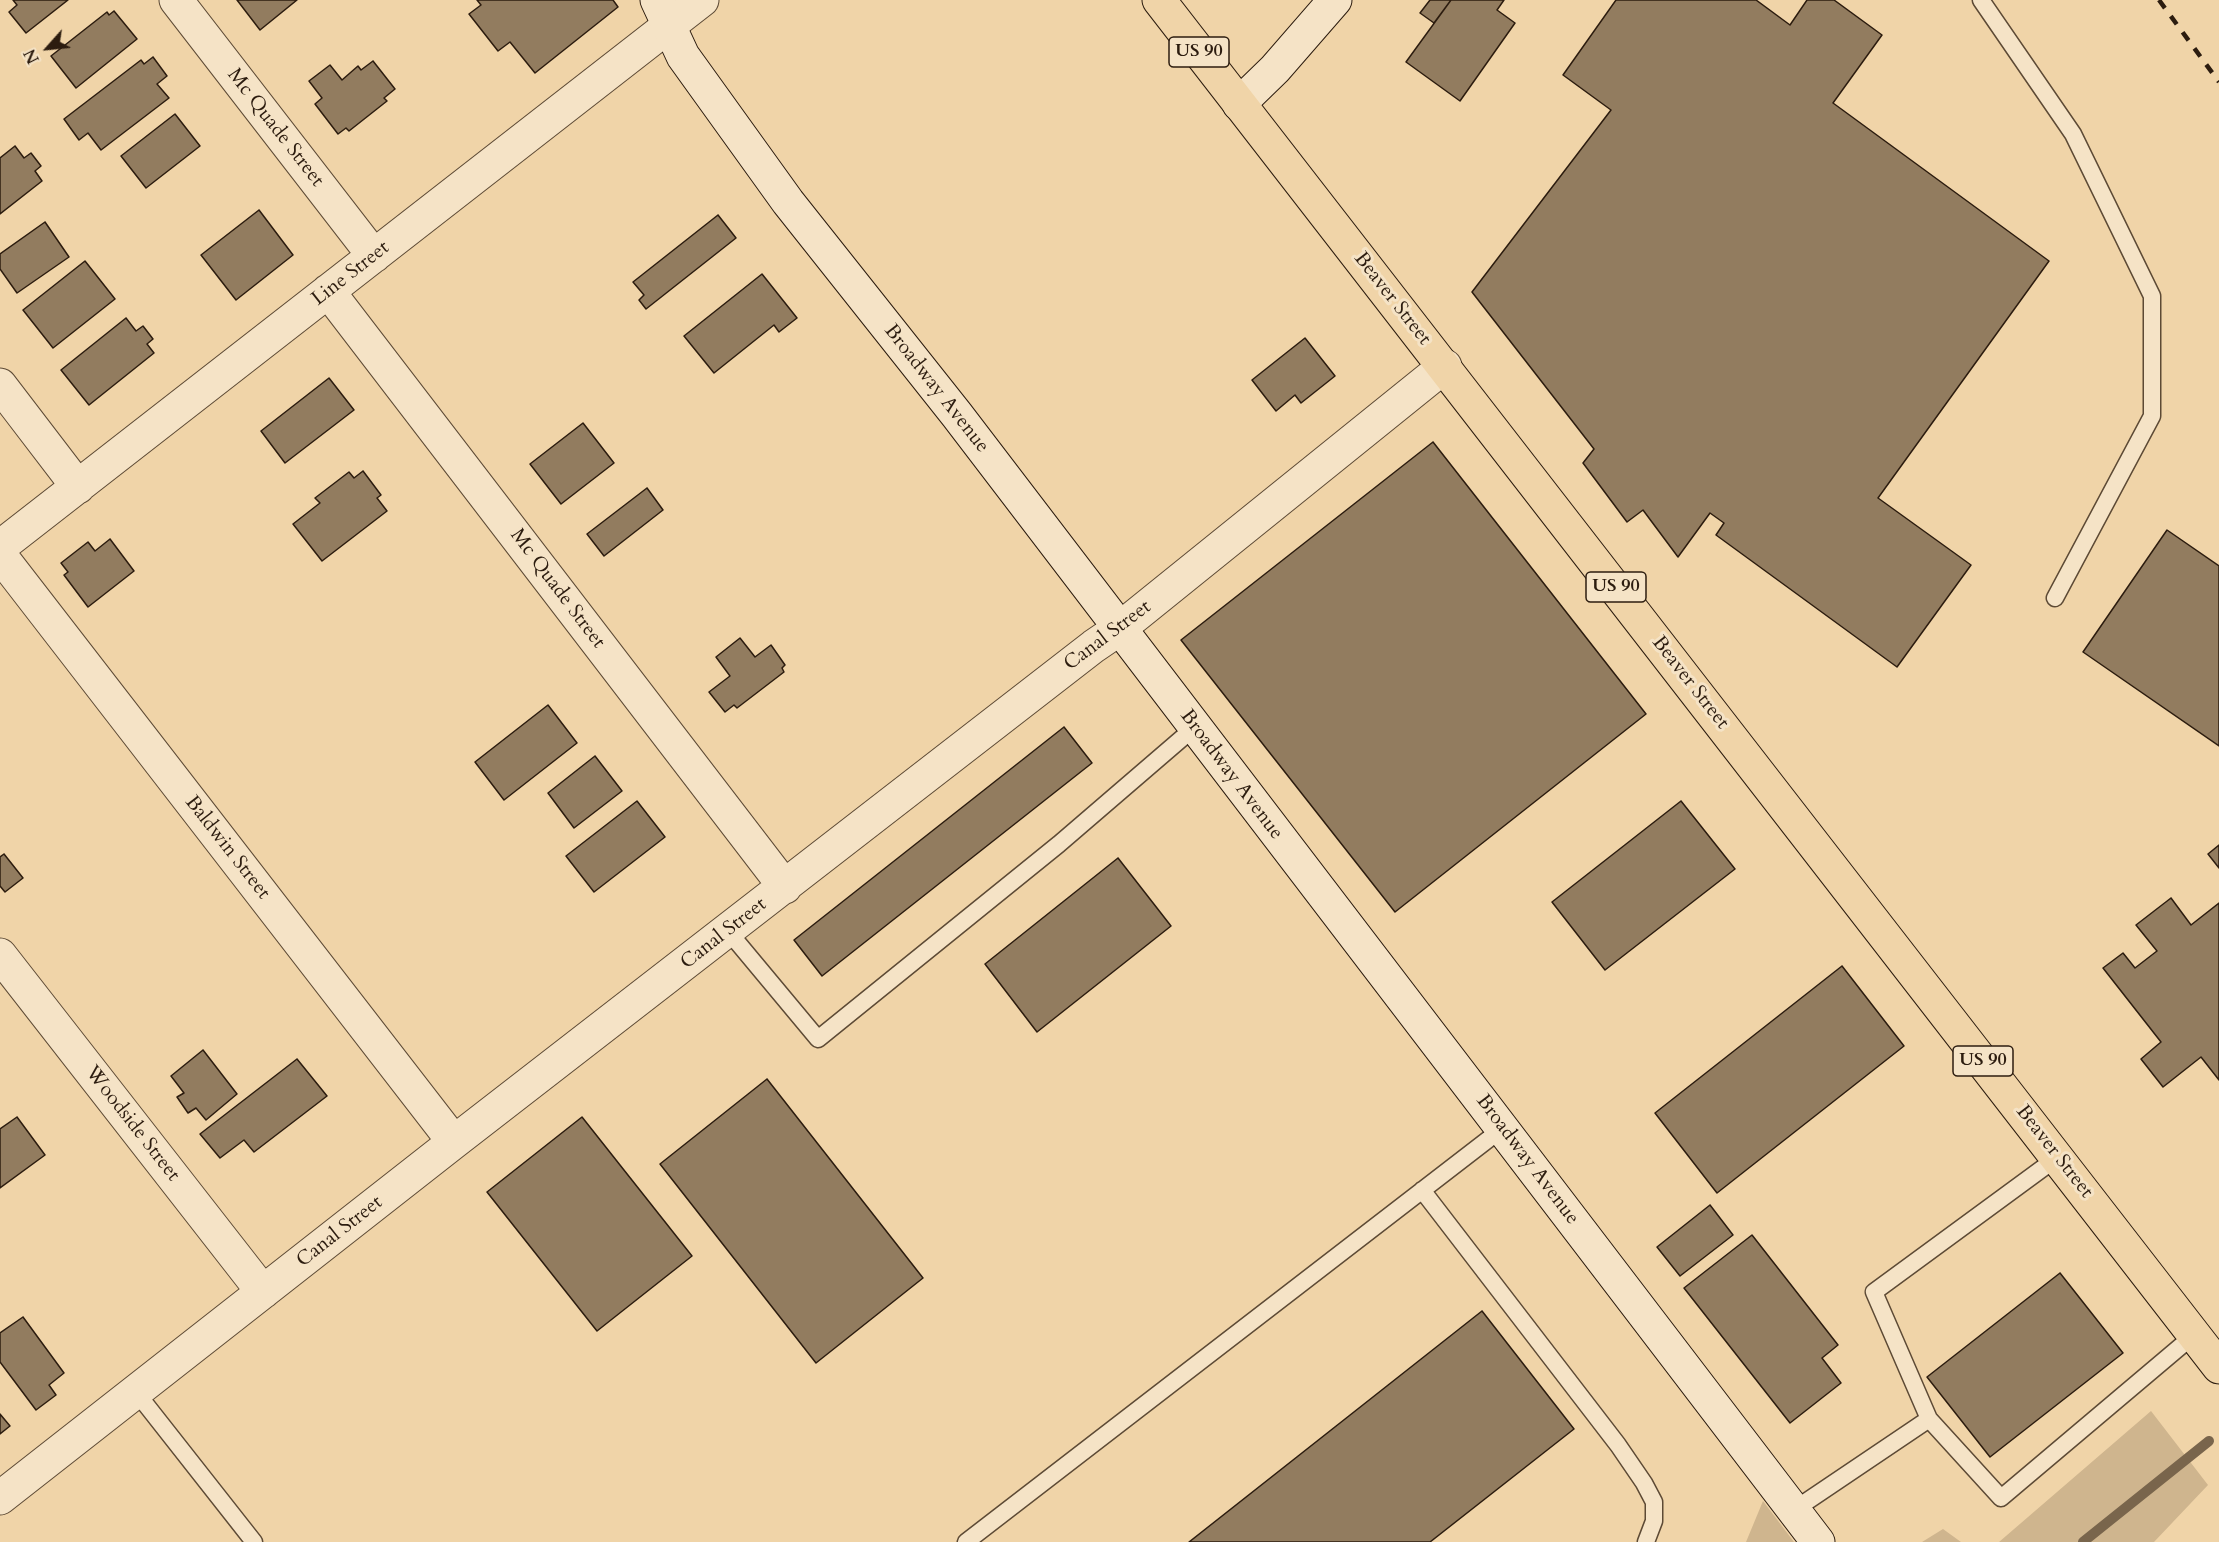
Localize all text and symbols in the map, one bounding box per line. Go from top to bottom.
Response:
north arrow [18,18,78,78]
road number: US 90 [1169,37,1229,67]
text: N [19,45,45,67]
street label: Mc Quade Street [221,64,329,192]
street label: Line Street [307,236,395,312]
street label: Beaver Street [1348,248,1436,350]
street label: Broadway Avenue [878,320,994,458]
street label: Mc Quade Street [504,525,610,653]
road number: US 90 [1586,572,1646,602]
street label: Canal Street [1060,596,1156,676]
street label: Beaver Street [1646,632,1734,734]
street label: Broadway Avenue [1174,705,1288,845]
street label: Baldwin Street [179,792,275,904]
street label: Canal Street [676,893,772,975]
road number: US 90 [1953,1046,2013,1076]
street label: Woodside Street [79,1061,185,1187]
street label: Broadway Avenue [1470,1090,1584,1230]
street label: Beaver Street [2010,1101,2098,1203]
street label: Canal Street [292,1191,388,1273]

